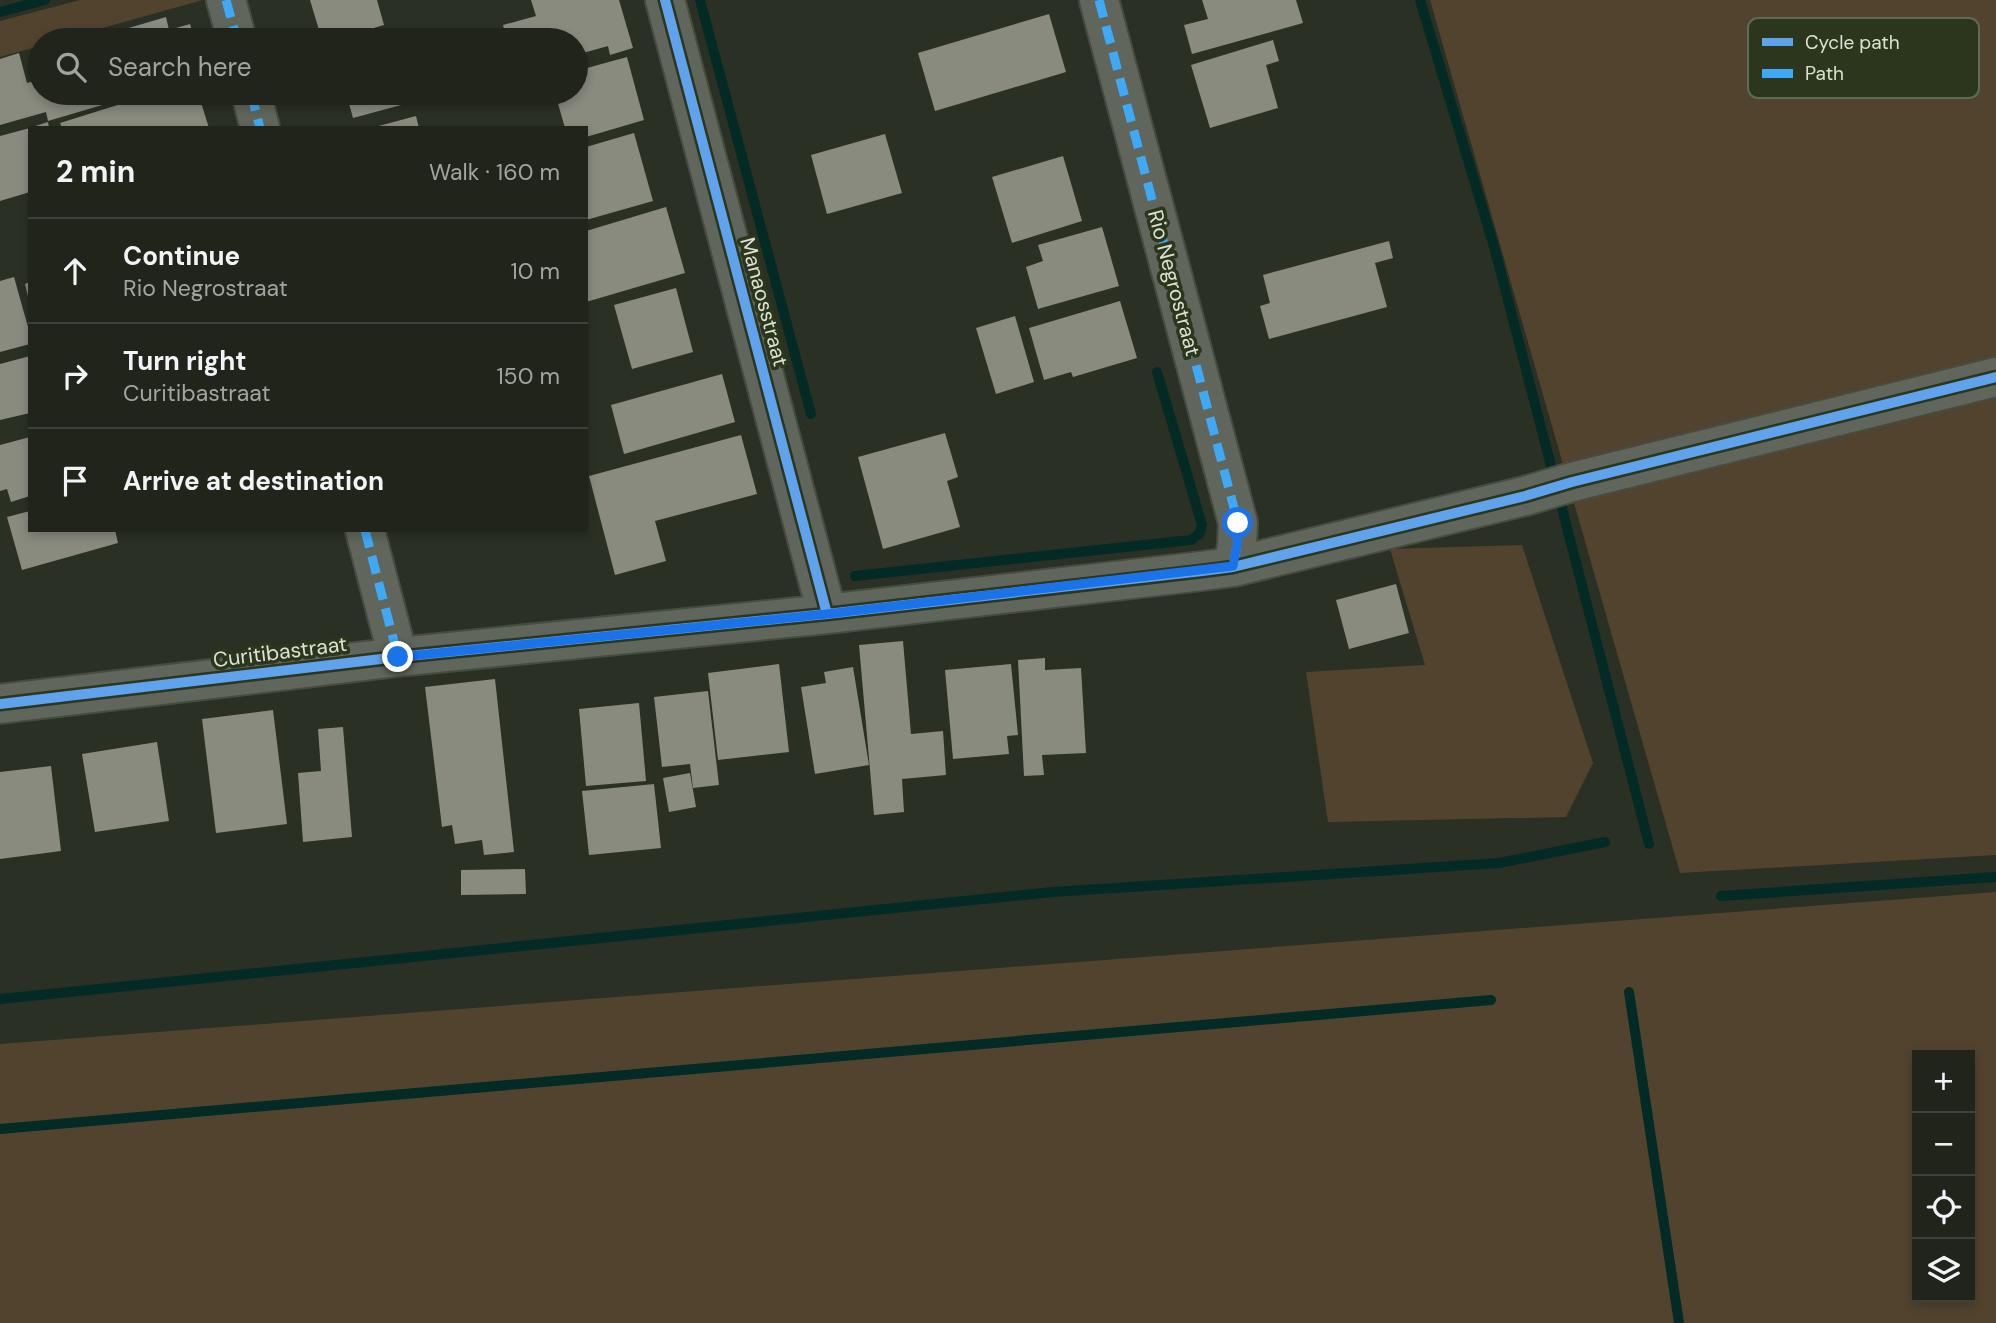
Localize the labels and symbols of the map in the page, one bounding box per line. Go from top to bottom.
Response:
legend [1748,18,1979,98]
text: Cycle path [1805,30,1900,55]
text: Path [1805,61,1844,86]
street label: Rio Negrostraat [1141,207,1207,359]
street label: Manaosstraat [733,234,795,370]
route start [1222,507,1253,538]
street label: Curitibastraat [211,630,349,674]
route end [382,641,413,672]

